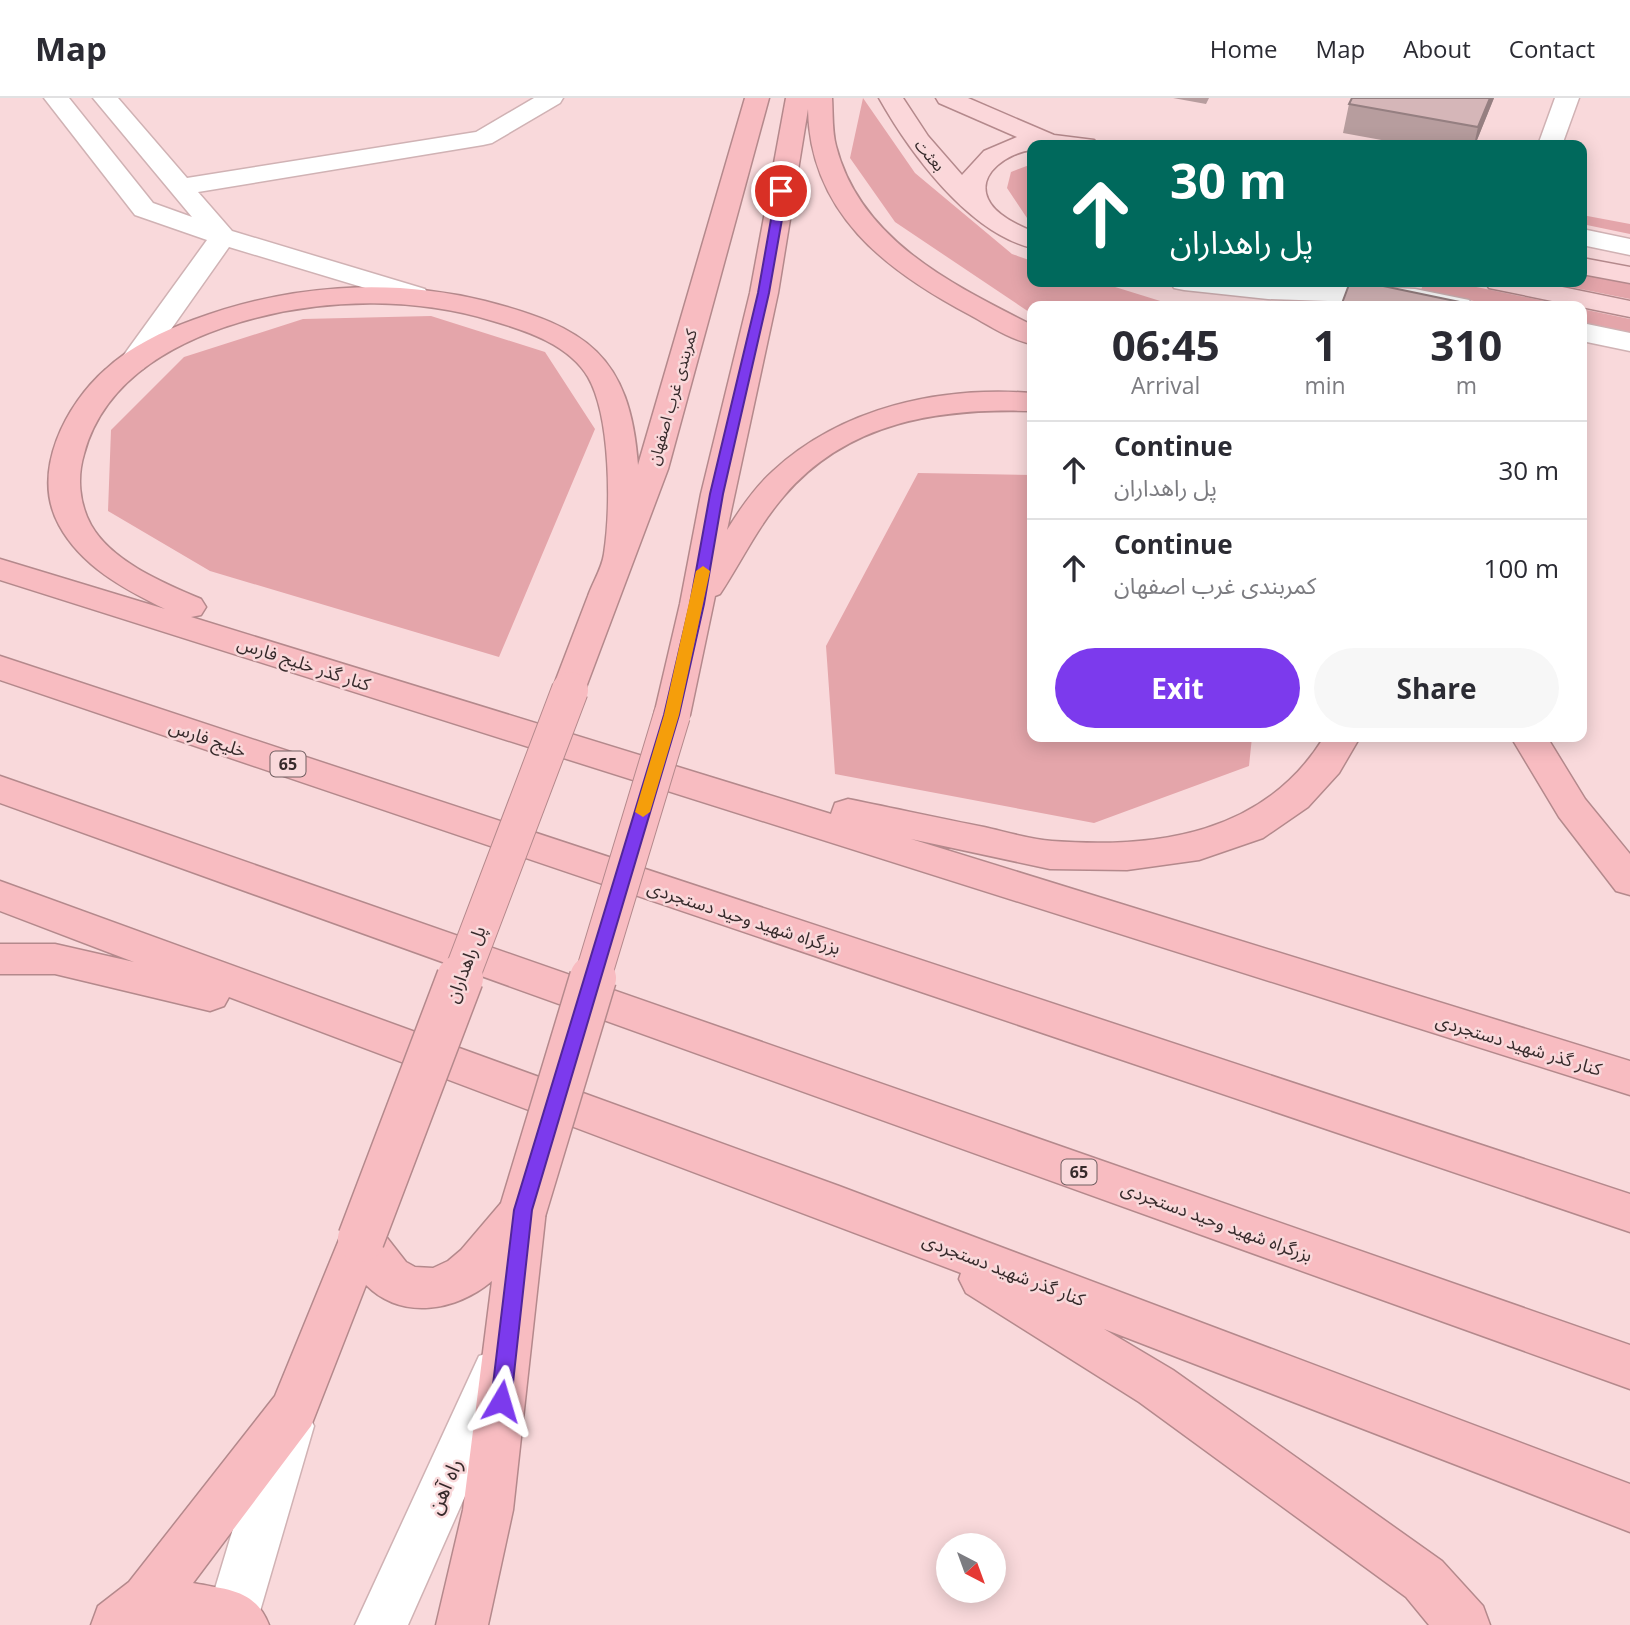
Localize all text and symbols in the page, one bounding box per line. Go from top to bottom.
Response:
text: Map [35,26,107,71]
text: Home [1210,32,1278,65]
text: Map [1316,32,1365,65]
text: About [1403,32,1471,65]
text: Contact [1509,32,1595,65]
street label: بعثت [910,134,950,176]
text: 30 m [1170,147,1287,213]
pin [751,161,811,221]
icon: ahead [1055,168,1146,259]
icon: arrive [762,172,800,210]
text: پل راهداران [1170,220,1313,263]
text: 06:45 [1112,316,1220,373]
text: 1 [1313,316,1337,373]
text: 310 [1430,316,1502,373]
street label: کمربندی غرب اصفهان [642,326,702,468]
text: Arrival [1131,369,1200,401]
text: min [1304,369,1346,401]
text: m [1456,369,1477,401]
text: Continue [1114,428,1233,464]
icon: ahead [1055,451,1093,489]
text: 30 m [1498,452,1559,488]
text: پل راهداران [1114,471,1217,503]
text: Continue [1114,526,1233,562]
icon: ahead [1055,549,1093,587]
text: 100 m [1484,550,1559,586]
text: کمربندی غرب اصفهان [1114,569,1316,601]
street label: کنار گذر خلیج فارس [234,630,374,698]
button: Exit [1055,648,1300,728]
button: Share [1314,648,1559,728]
street label: خلیج فارس [166,714,250,764]
road number: 65 [270,751,306,776]
street label: بزرگراه شهید وحید دستجردی [644,874,844,960]
street label: پل راهداران [439,922,491,1006]
street label: کنار گذر شهید دستجردی [1433,1007,1605,1081]
road number: 65 [1062,1160,1096,1184]
street label: بزرگراه شهید وحید دستجردی [1118,1175,1316,1267]
street label: کنار گذر شهید دستجردی [919,1227,1089,1311]
position arrow [464,1364,538,1438]
street label: راه آهن [419,1454,469,1518]
north arrow [936,1533,1006,1603]
map controls [936,1533,1006,1603]

